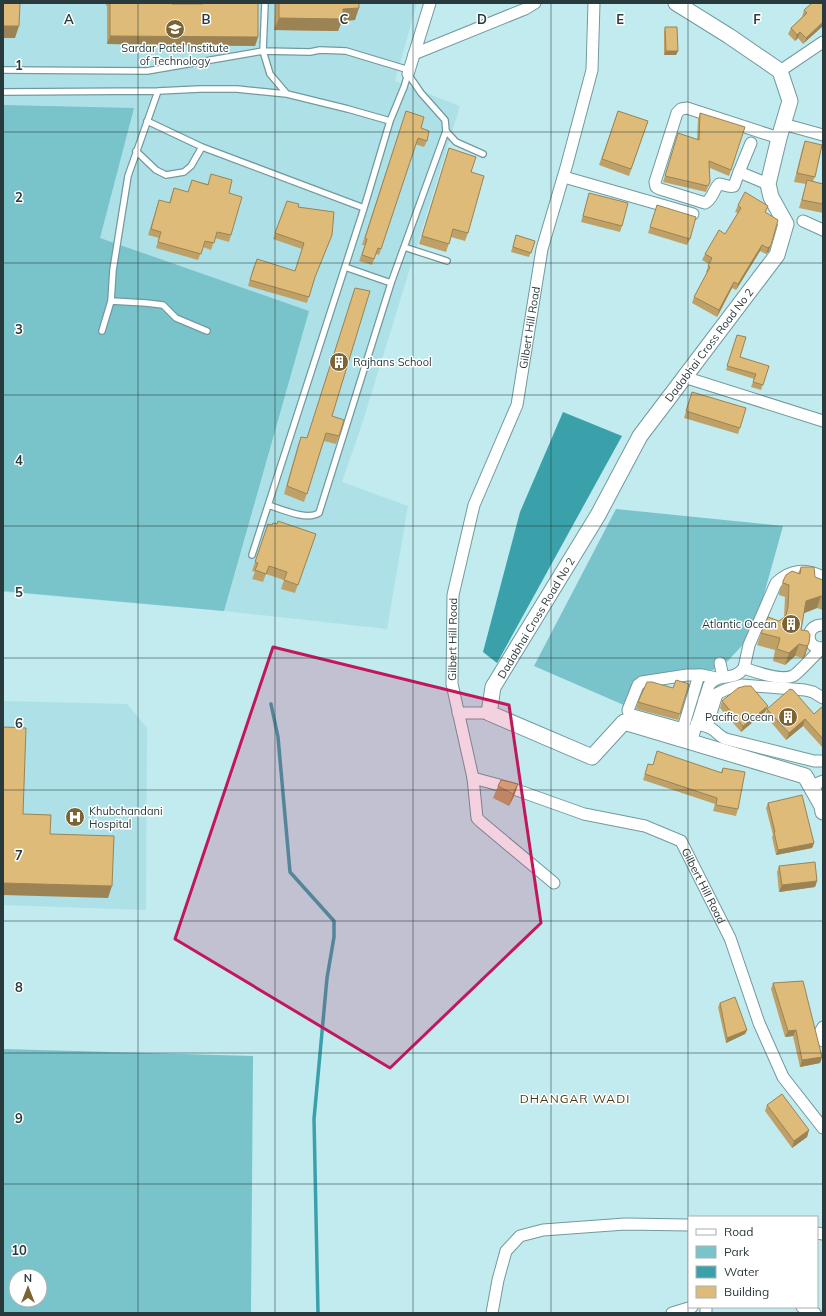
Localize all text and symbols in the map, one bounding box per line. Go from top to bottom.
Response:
text: A [64,11,74,27]
text: B [202,11,211,27]
text: C [340,11,349,27]
text: D [477,11,487,27]
text: E [616,11,624,27]
text: F [753,11,761,27]
school or university icon: Sardar Patel Institute of Technology [164,18,186,40]
place label: Sardar Patel Institute of Technology [121,41,229,68]
text: 1 [15,57,23,73]
text: 2 [15,189,23,205]
street label: Gilbert Hill Road [516,285,543,370]
street label: Dadabhai Cross Road No 2 [662,285,756,405]
text: 3 [15,321,23,337]
building icon: Rajhans School [328,351,350,373]
place label: Rajhans School [353,355,432,369]
text: 4 [15,452,23,468]
street label: Dadabhai Cross Road No 2 [494,555,578,681]
text: 5 [15,584,23,600]
street label: Gilbert Hill Road [445,598,460,681]
building icon: Atlantic Ocean [780,613,802,635]
place label: Atlantic Ocean [702,617,777,631]
building icon: Pacific Ocean [777,706,799,728]
place label: Pacific Ocean [705,710,774,724]
text: 6 [15,715,23,731]
place label: Khubchandani Hospital [89,804,163,831]
hospital icon: Khubchandani Hospital [64,806,86,828]
street label: Gilbert Hill Road [679,845,729,926]
text: 7 [15,847,23,863]
text: 8 [15,979,23,995]
district label: DHANGAR WADI [520,1091,630,1106]
text: 9 [15,1110,23,1126]
legend [688,1216,818,1308]
text: Road [724,1224,753,1239]
text: 10 [11,1242,27,1258]
text: Park [724,1244,750,1259]
text: Water [724,1264,760,1279]
north arrow [8,1268,48,1308]
text: N [24,1271,32,1285]
text: Building [724,1284,769,1299]

